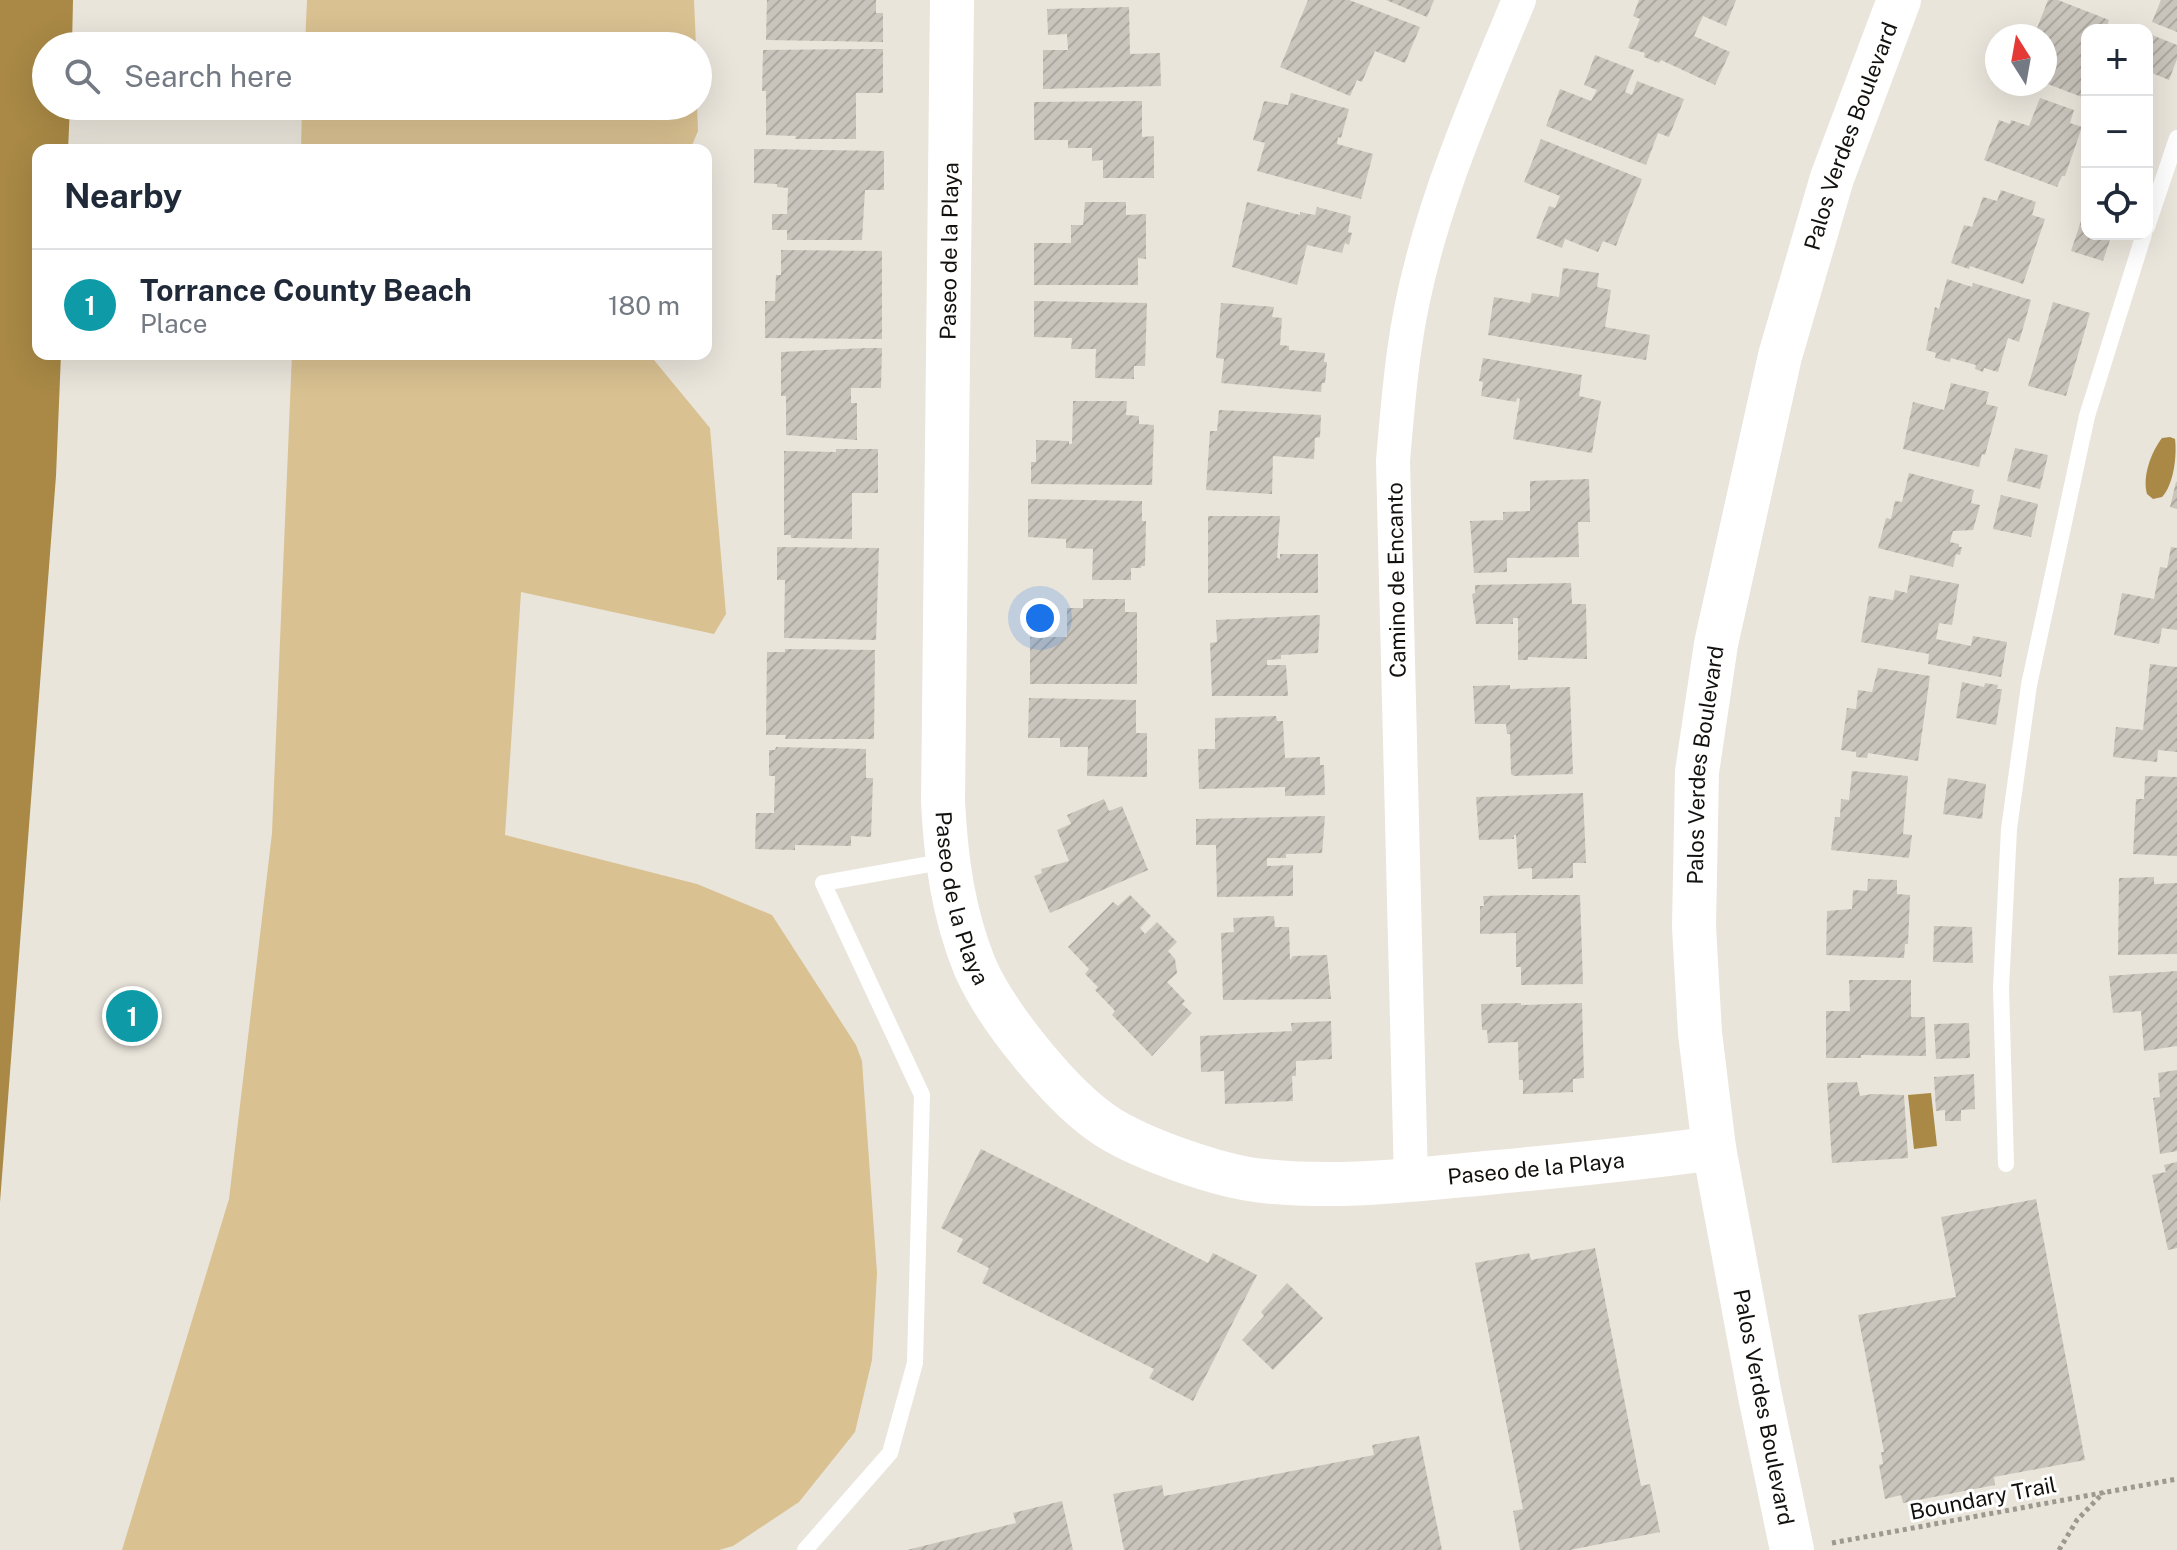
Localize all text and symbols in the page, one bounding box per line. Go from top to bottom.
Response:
street label: Palos Verdes Boulevard [1799,18,1903,253]
north arrow [1985,24,2057,96]
map controls [2081,24,2153,240]
button: + [2081,24,2153,96]
search box [32,32,712,120]
icon: search [60,54,104,98]
text: Search here [124,58,292,94]
button: − [2081,96,2153,168]
street label: Paseo de la Playa [934,162,964,340]
button: locate [2081,168,2153,240]
text: Nearby [64,176,182,216]
text: Torrance County Beach [140,272,472,308]
text: 1 [84,290,96,321]
text: 180 m [608,290,680,321]
text: Place [140,308,207,339]
street label: Camino de Encanto [1381,482,1411,678]
your location [1020,598,1060,638]
street label: Palos Verdes Boulevard [1682,644,1729,885]
street label: Paseo de la Playa [931,810,994,989]
pin: 1 [106,986,158,1046]
street label: Paseo de la Playa [1446,1146,1626,1190]
street label: Palos Verdes Boulevard [1728,1287,1800,1527]
street label: Boundary Trail [1907,1471,2059,1525]

